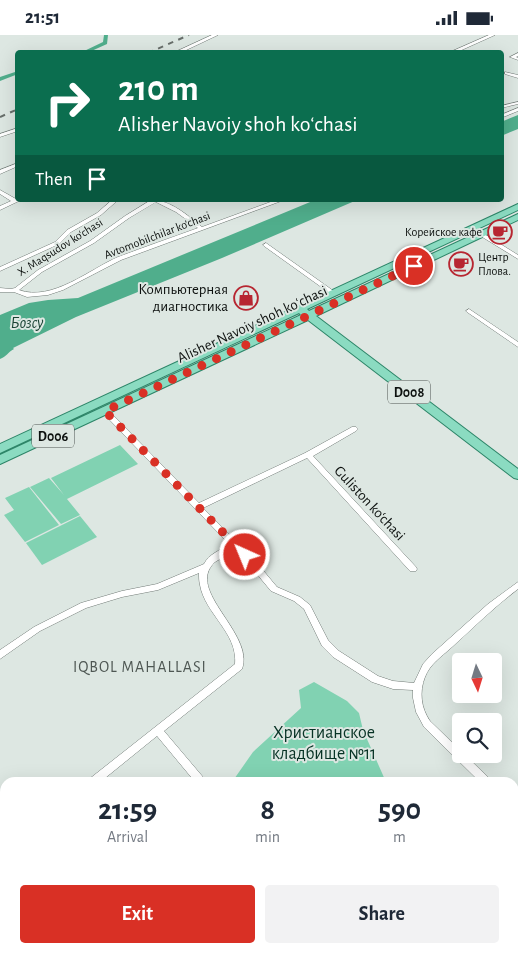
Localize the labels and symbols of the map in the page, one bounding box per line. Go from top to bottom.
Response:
street label: Avtomobilchilar ko‘chasi [102,209,212,261]
street label: X. Maqsudov ko‘chasi [15,216,105,278]
cafe icon: Корейское кафе [487,219,513,245]
place label: Корейское кафе [405,226,482,238]
pin [393,245,435,287]
cafe icon: Центр Плова. [448,251,474,277]
place label: Центр Плова. [478,251,511,277]
place label: Компьютерная диагностика [138,282,228,314]
street label: Alisher Navoiy shoh koʻchasi [175,283,329,366]
shop icon: Компьютерная диагностика [233,285,259,311]
water label: Бозсу [11,315,44,331]
road number: D008 [388,381,430,403]
road number: D006 [32,425,74,447]
street label: Guliston ko‘chasi [331,463,408,544]
position arrow [218,528,270,580]
north arrow [452,653,502,703]
district label: IQBOL MAHALLASI [73,659,207,676]
park label: Христианское кладбище №11 [272,724,376,763]

